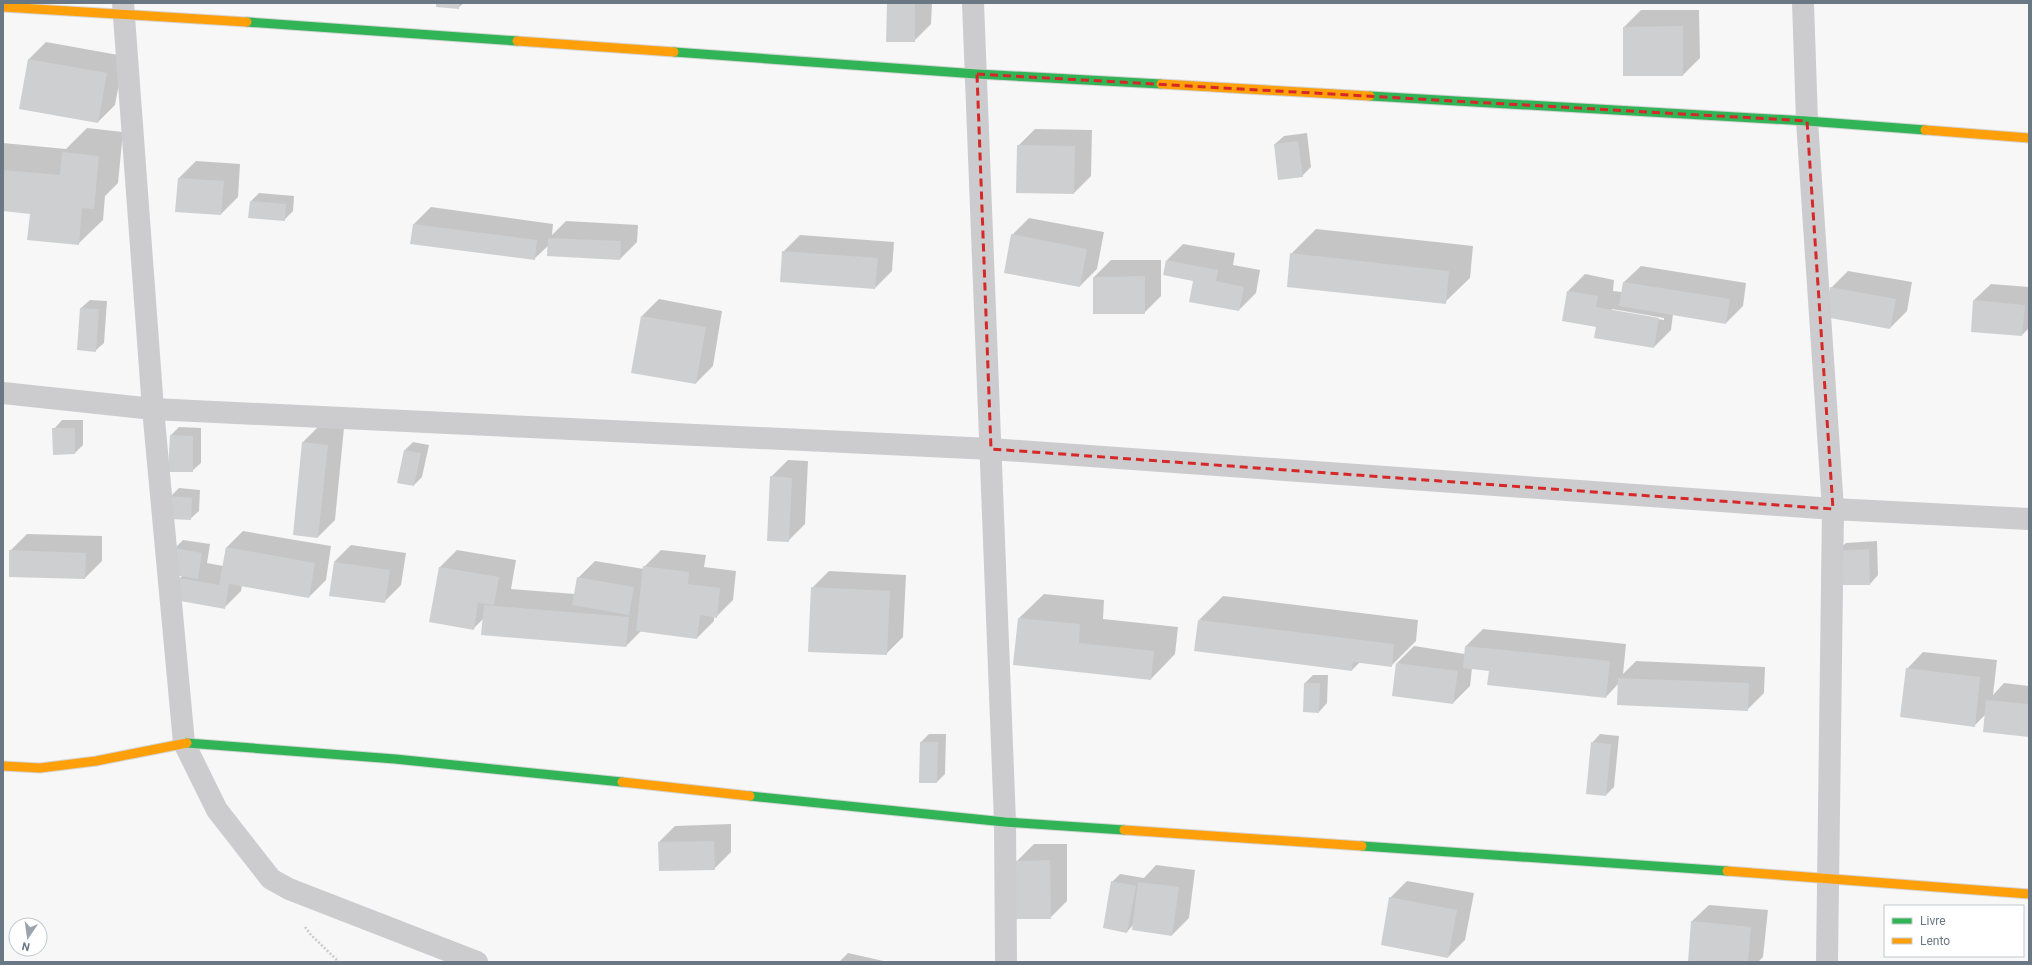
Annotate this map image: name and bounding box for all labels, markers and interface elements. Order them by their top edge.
legend [1884,905,2024,957]
text: Livre [1920,914,1946,928]
north arrow [8,917,48,957]
text: Lento [1920,934,1950,948]
text: N [20,939,31,953]

